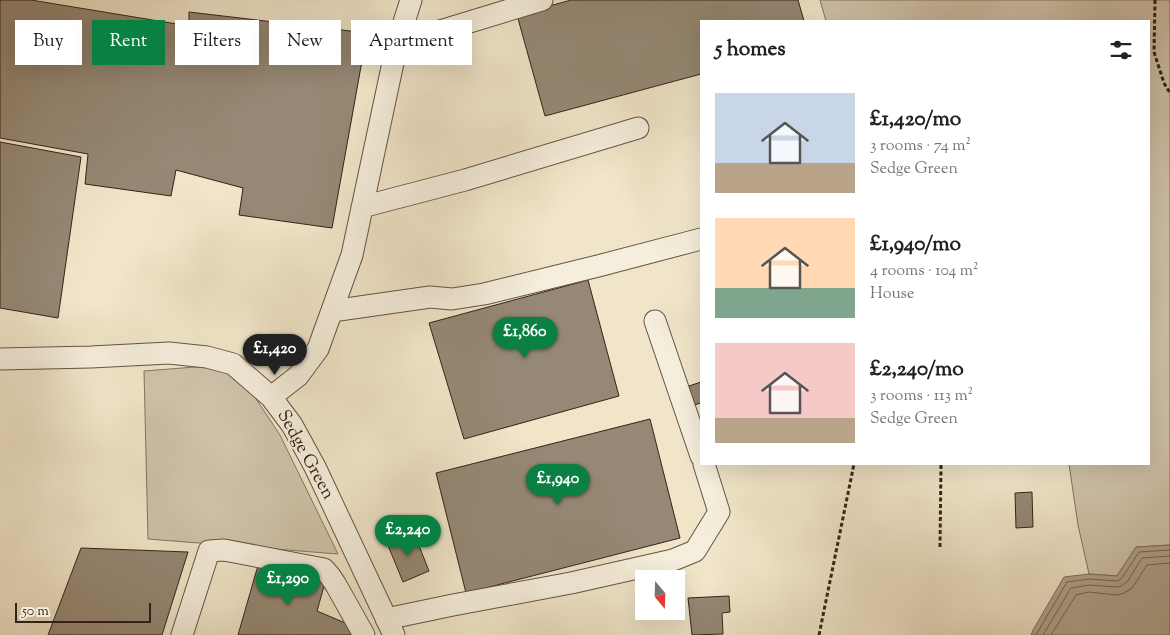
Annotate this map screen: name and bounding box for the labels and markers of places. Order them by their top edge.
pin: £1,860 [484,316,566,359]
pin: £1,420 [234,334,316,376]
pin: £1,940 [517,464,599,506]
pin: £2,240 [367,514,449,557]
pin: £1,290 [247,564,329,606]

